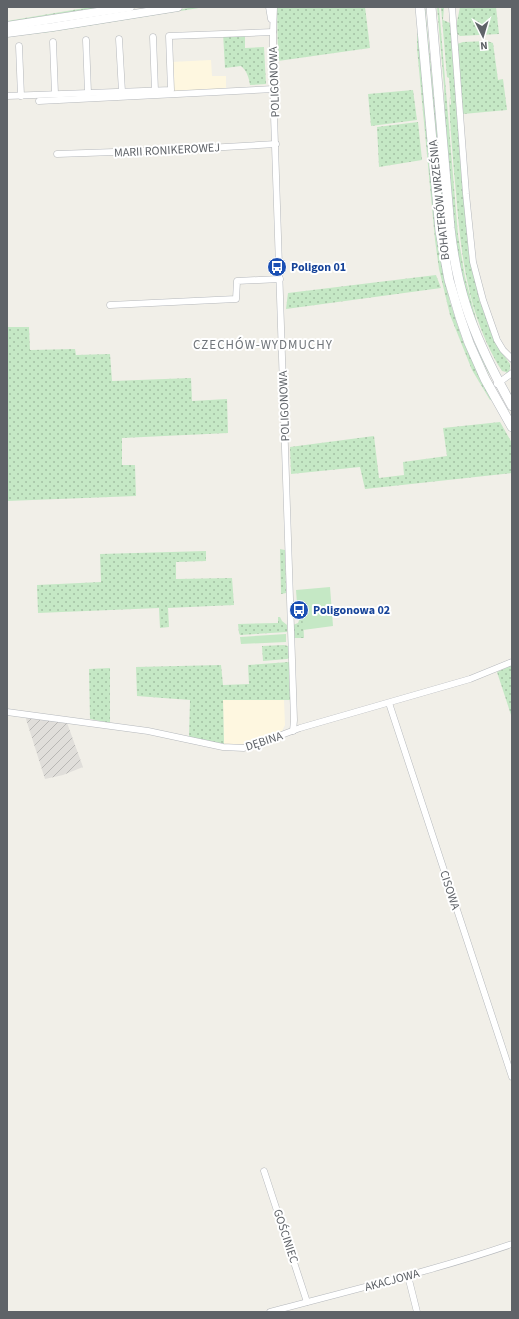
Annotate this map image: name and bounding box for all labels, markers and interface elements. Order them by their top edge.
north arrow [463,16,503,56]
text: N [480,38,488,53]
street label: POLIGONOWA [265,46,284,118]
street label: MARII RONIKEROWEJ [114,139,220,162]
street label: BOHATERÓW WRZEŚNIA [425,139,454,261]
bus stop icon: Poligon 01 [266,256,288,278]
place label: Poligon 01 [291,259,346,276]
district label: CZECHÓW-WYDMUCHY [193,336,333,354]
street label: POLIGONOWA [275,370,294,442]
bus stop icon: Poligonowa 02 [288,599,310,621]
place label: Poligonowa 02 [313,602,390,619]
street label: DĘBINA [243,727,285,755]
street label: CISOWA [435,868,464,912]
street label: GOŚCINIEC [269,1207,302,1265]
street label: AKACJOWA [363,1265,422,1296]

